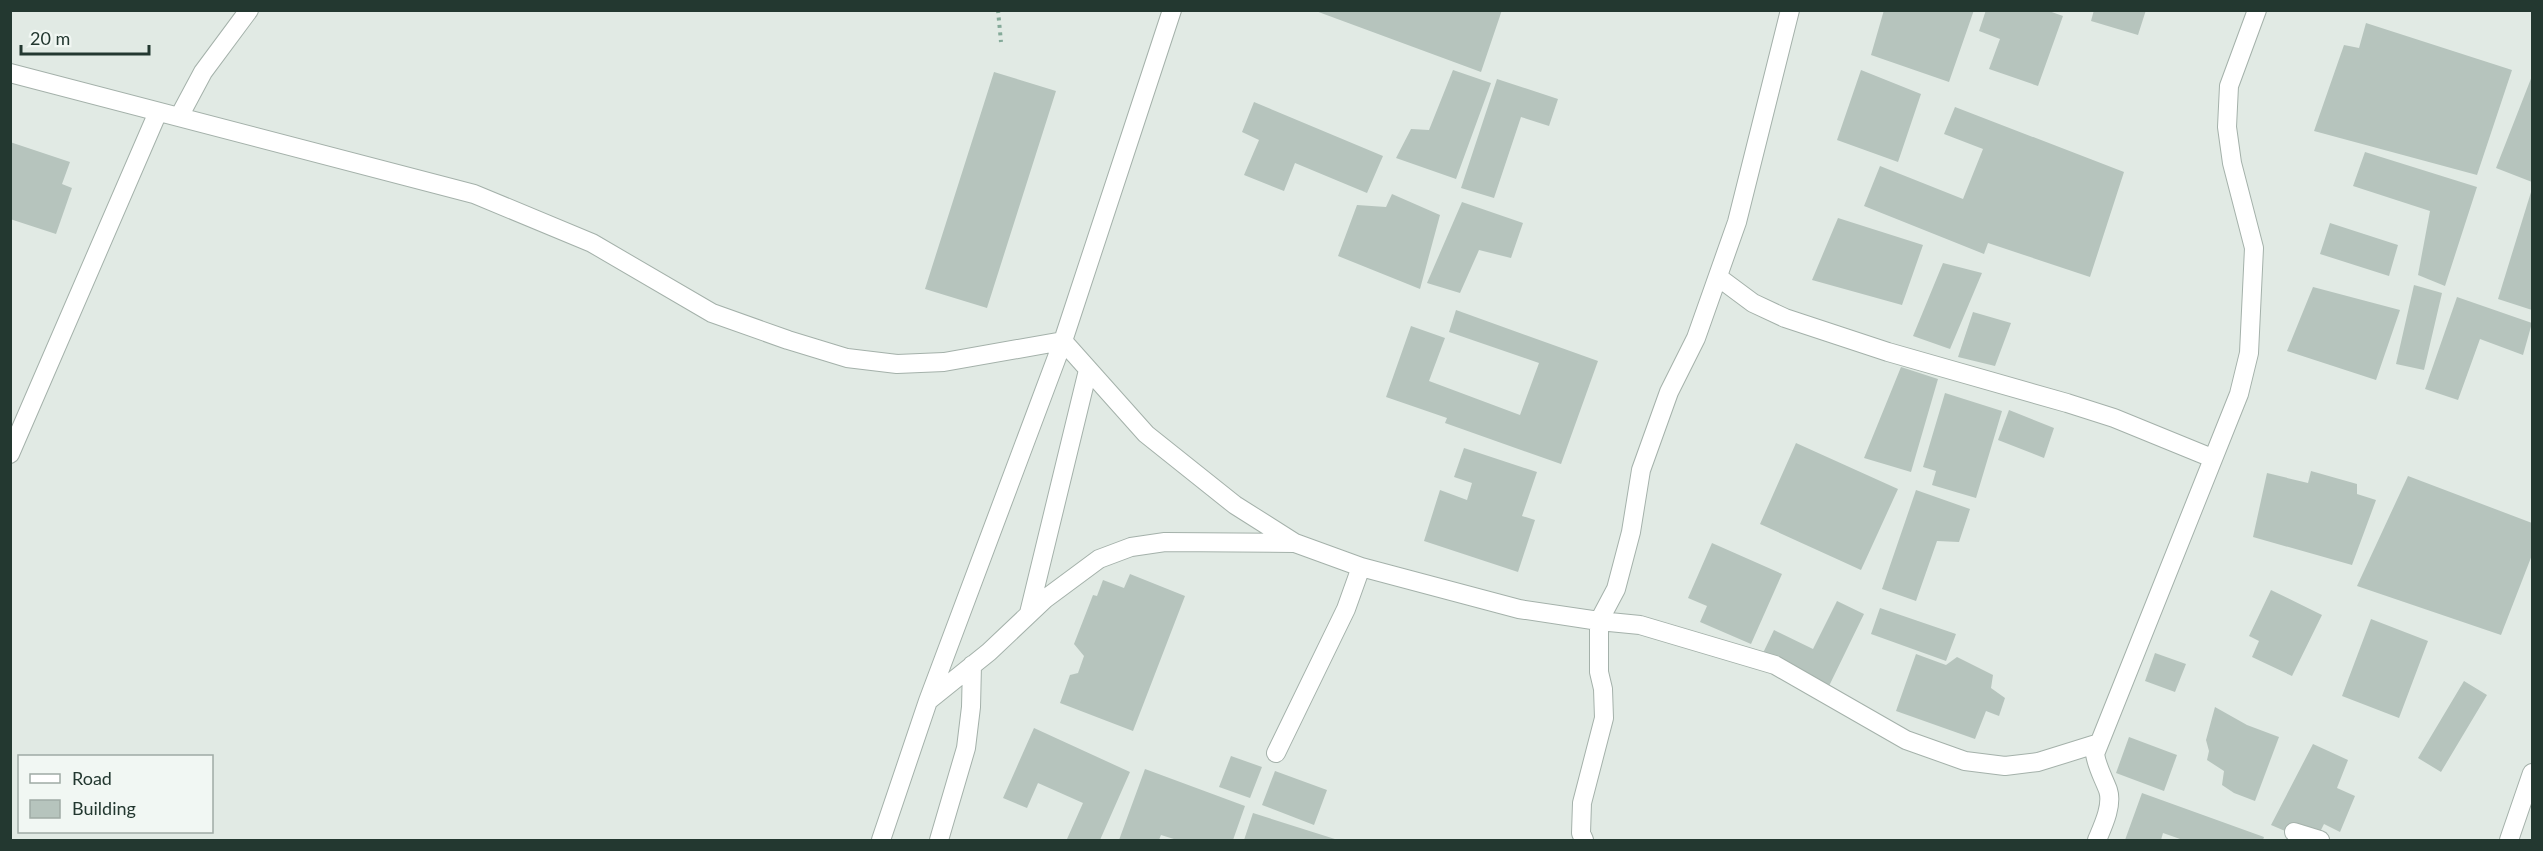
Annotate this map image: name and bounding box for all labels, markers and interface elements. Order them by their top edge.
scale bar [21,18,148,56]
text: 20 m [30,27,70,49]
legend [18,755,213,833]
text: Road [72,767,112,789]
text: Building [72,797,136,819]

